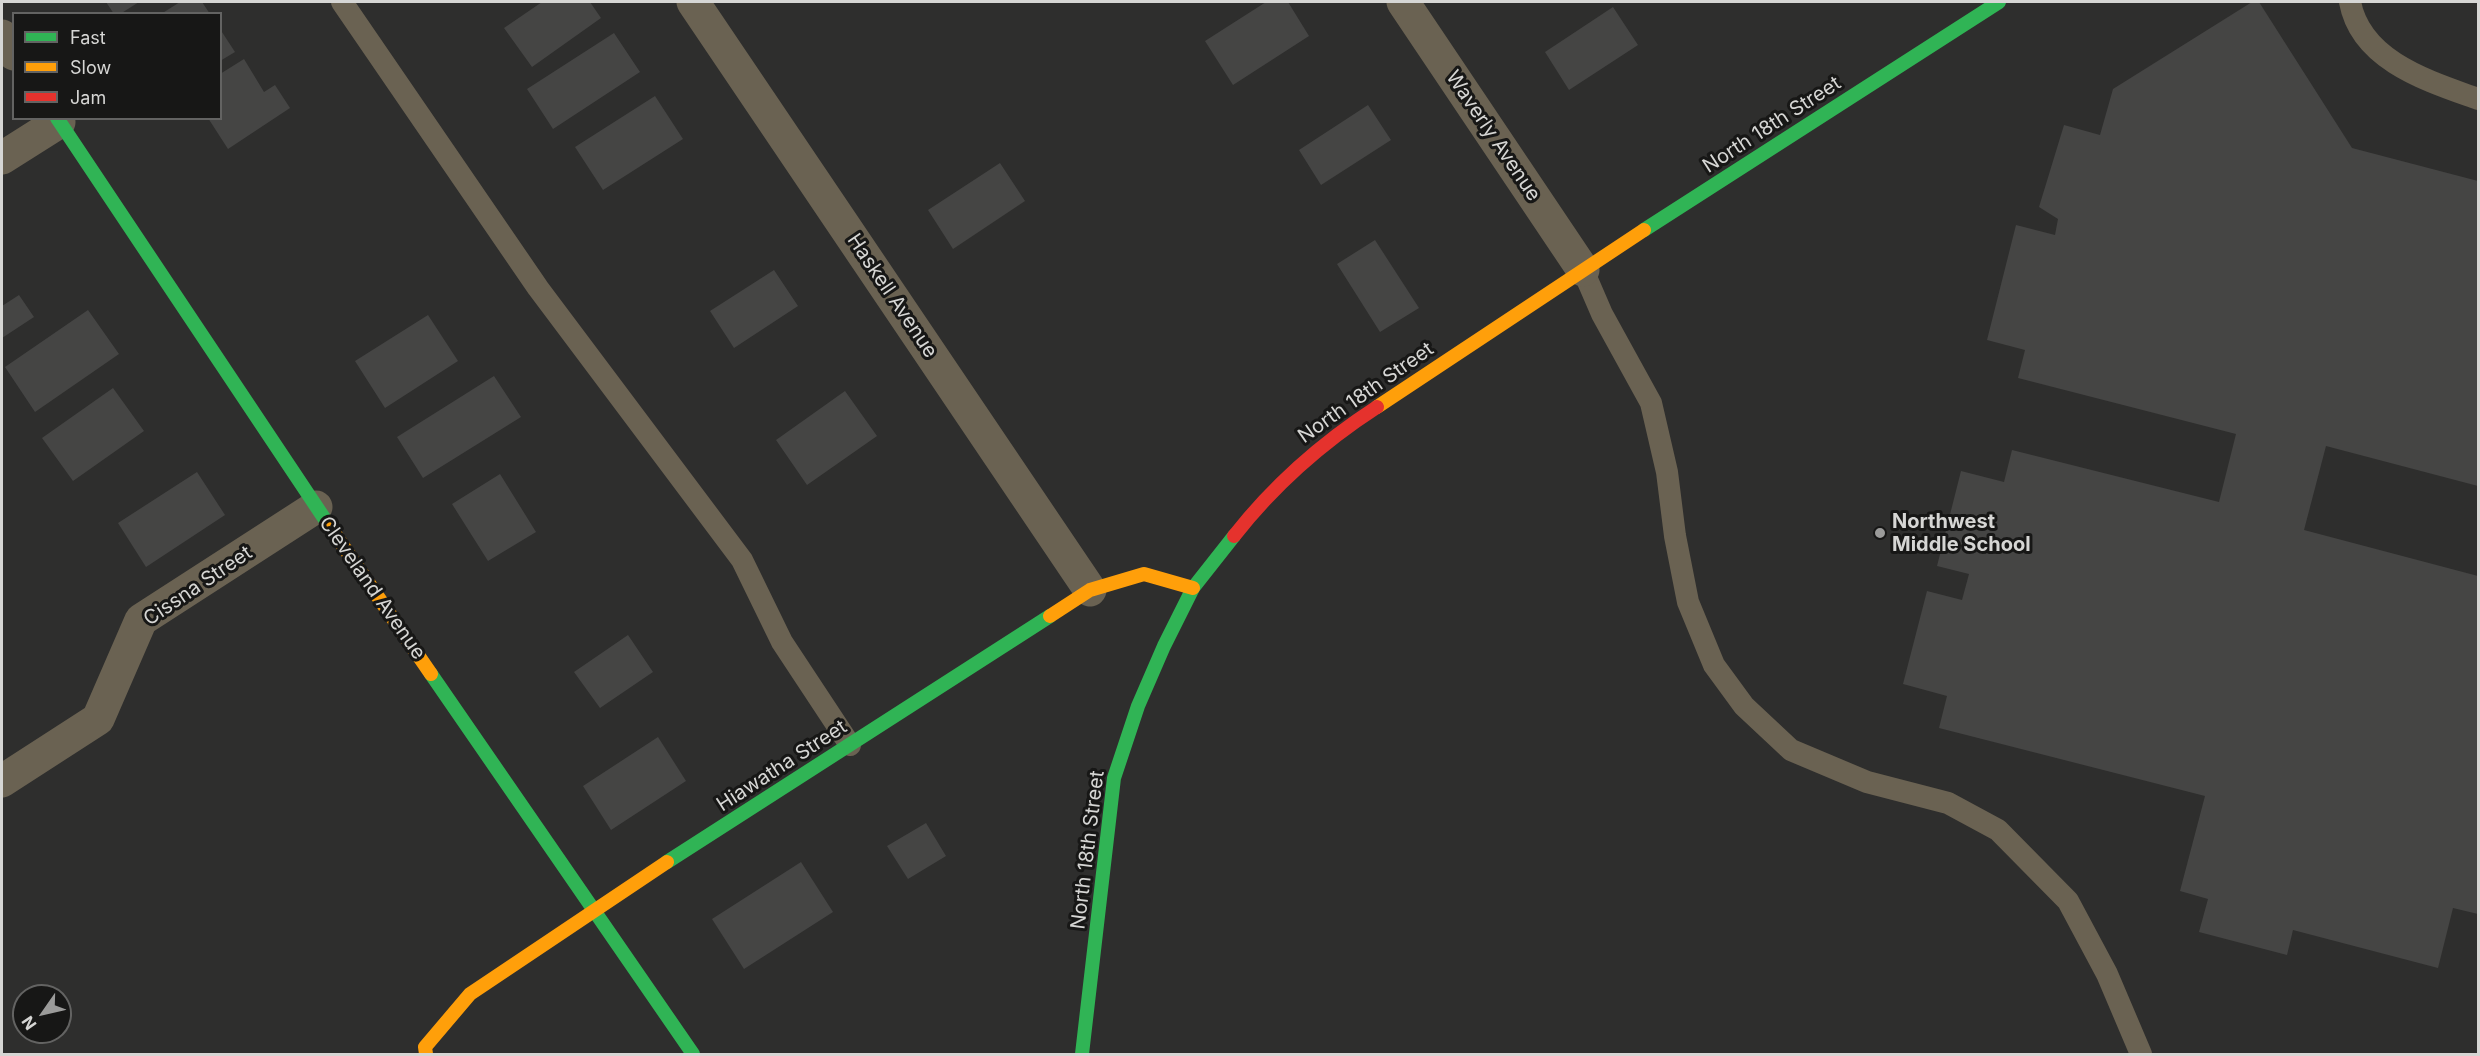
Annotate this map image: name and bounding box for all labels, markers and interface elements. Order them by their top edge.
legend [12,12,222,120]
text: Fast [70,27,106,48]
text: Slow [70,57,111,78]
street label: Waverly Avenue [1441,66,1545,206]
street label: North 18th Street [1698,71,1846,179]
text: Jam [70,87,106,108]
street label: Haskell Avenue [842,229,942,363]
street label: North 18th Street [1294,337,1438,449]
place label: Northwest Middle School [1892,510,2031,557]
street label: Cleveland Avenue [314,512,430,664]
marker: Northwest Middle School [1873,526,1887,540]
street label: Cissna Street [139,541,257,631]
street label: Hiawatha Street [712,715,852,817]
street label: North 18th Street [1066,769,1110,931]
north arrow [12,984,72,1044]
text: N [17,1012,40,1034]

